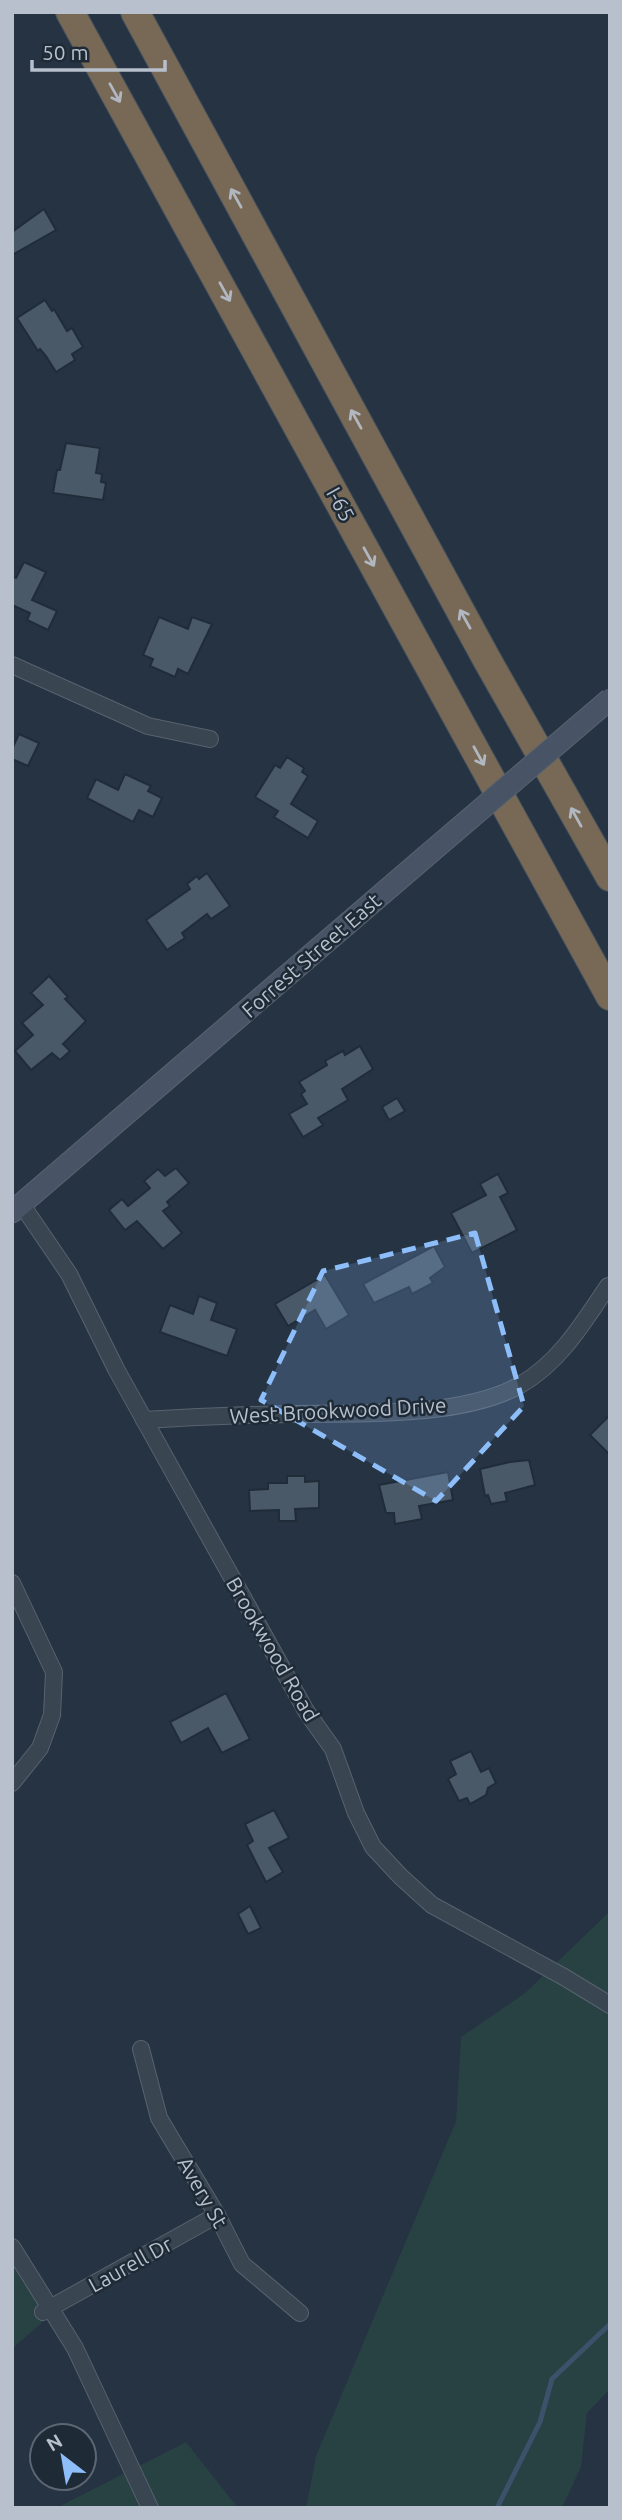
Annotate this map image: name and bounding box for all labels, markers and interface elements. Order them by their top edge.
scale bar [32,28,164,72]
text: 50 m [42,40,89,64]
one-way arrow [108,83,122,103]
one-way arrow [228,188,242,209]
one-way arrow [218,282,232,302]
one-way arrow [349,409,362,430]
street label: I-65 [322,483,360,525]
one-way arrow [363,546,377,566]
one-way arrow [458,609,471,630]
one-way arrow [473,745,486,766]
one-way arrow [569,808,583,828]
street label: Forrest Street East [237,888,385,1022]
street label: West Brookwood Drive [229,1392,447,1428]
street label: Brookwood Road [222,1572,324,1726]
street label: Avery St [173,2152,233,2232]
street label: Laurell Dr [84,2231,176,2297]
north arrow [28,2422,98,2492]
text: N [42,2429,66,2456]

